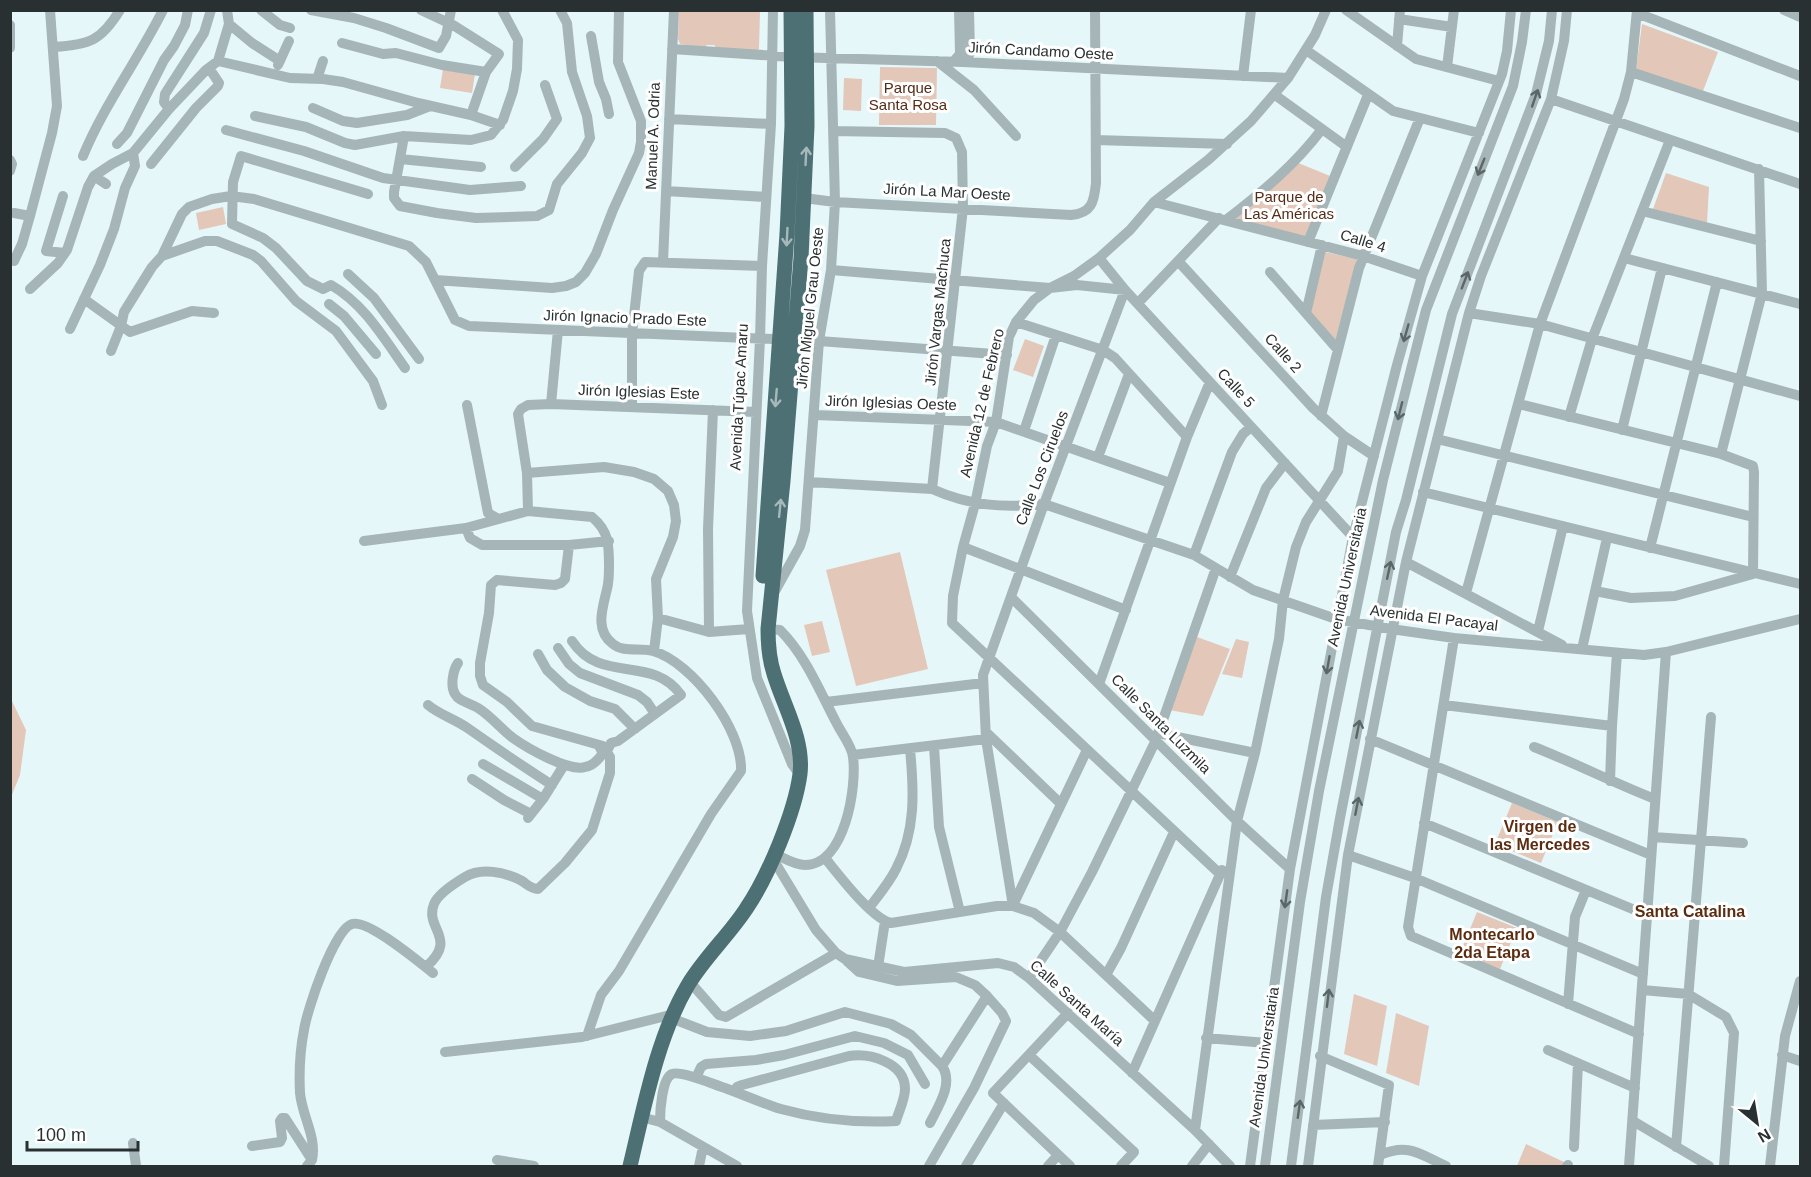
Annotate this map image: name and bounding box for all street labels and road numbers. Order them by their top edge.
street label: Jirón Candamo Oeste [968,38,1114,63]
street label: Manuel A. Odria [642,81,663,190]
street label: Jirón La Mar Oeste [883,180,1011,203]
street label: Jirón Miguel Grau Oeste [793,226,826,390]
street label: Calle 4 [1338,226,1388,255]
street label: Jirón Vargas Machuca [921,237,954,386]
street label: Jirón Ignacio Prado Este [543,306,707,329]
street label: Avenida Túpac Amaru [726,323,751,471]
street label: Avenida 12 de Febrero [956,327,1007,479]
street label: Calle 2 [1261,330,1305,376]
street label: Calle 5 [1214,365,1259,411]
street label: Jirón Iglesias Este [578,381,700,402]
street label: Jirón Iglesias Oeste [825,392,957,413]
street label: Calle Los Ciruelos [1012,408,1071,528]
street label: Avenida Universitaria [1323,505,1370,648]
street label: Avenida El Pacayal [1369,601,1499,634]
street label: Calle Santa Luzmila [1108,670,1215,777]
street label: Calle Santa María [1027,956,1128,1050]
street label: Avenida Universitaria [1245,985,1282,1128]

